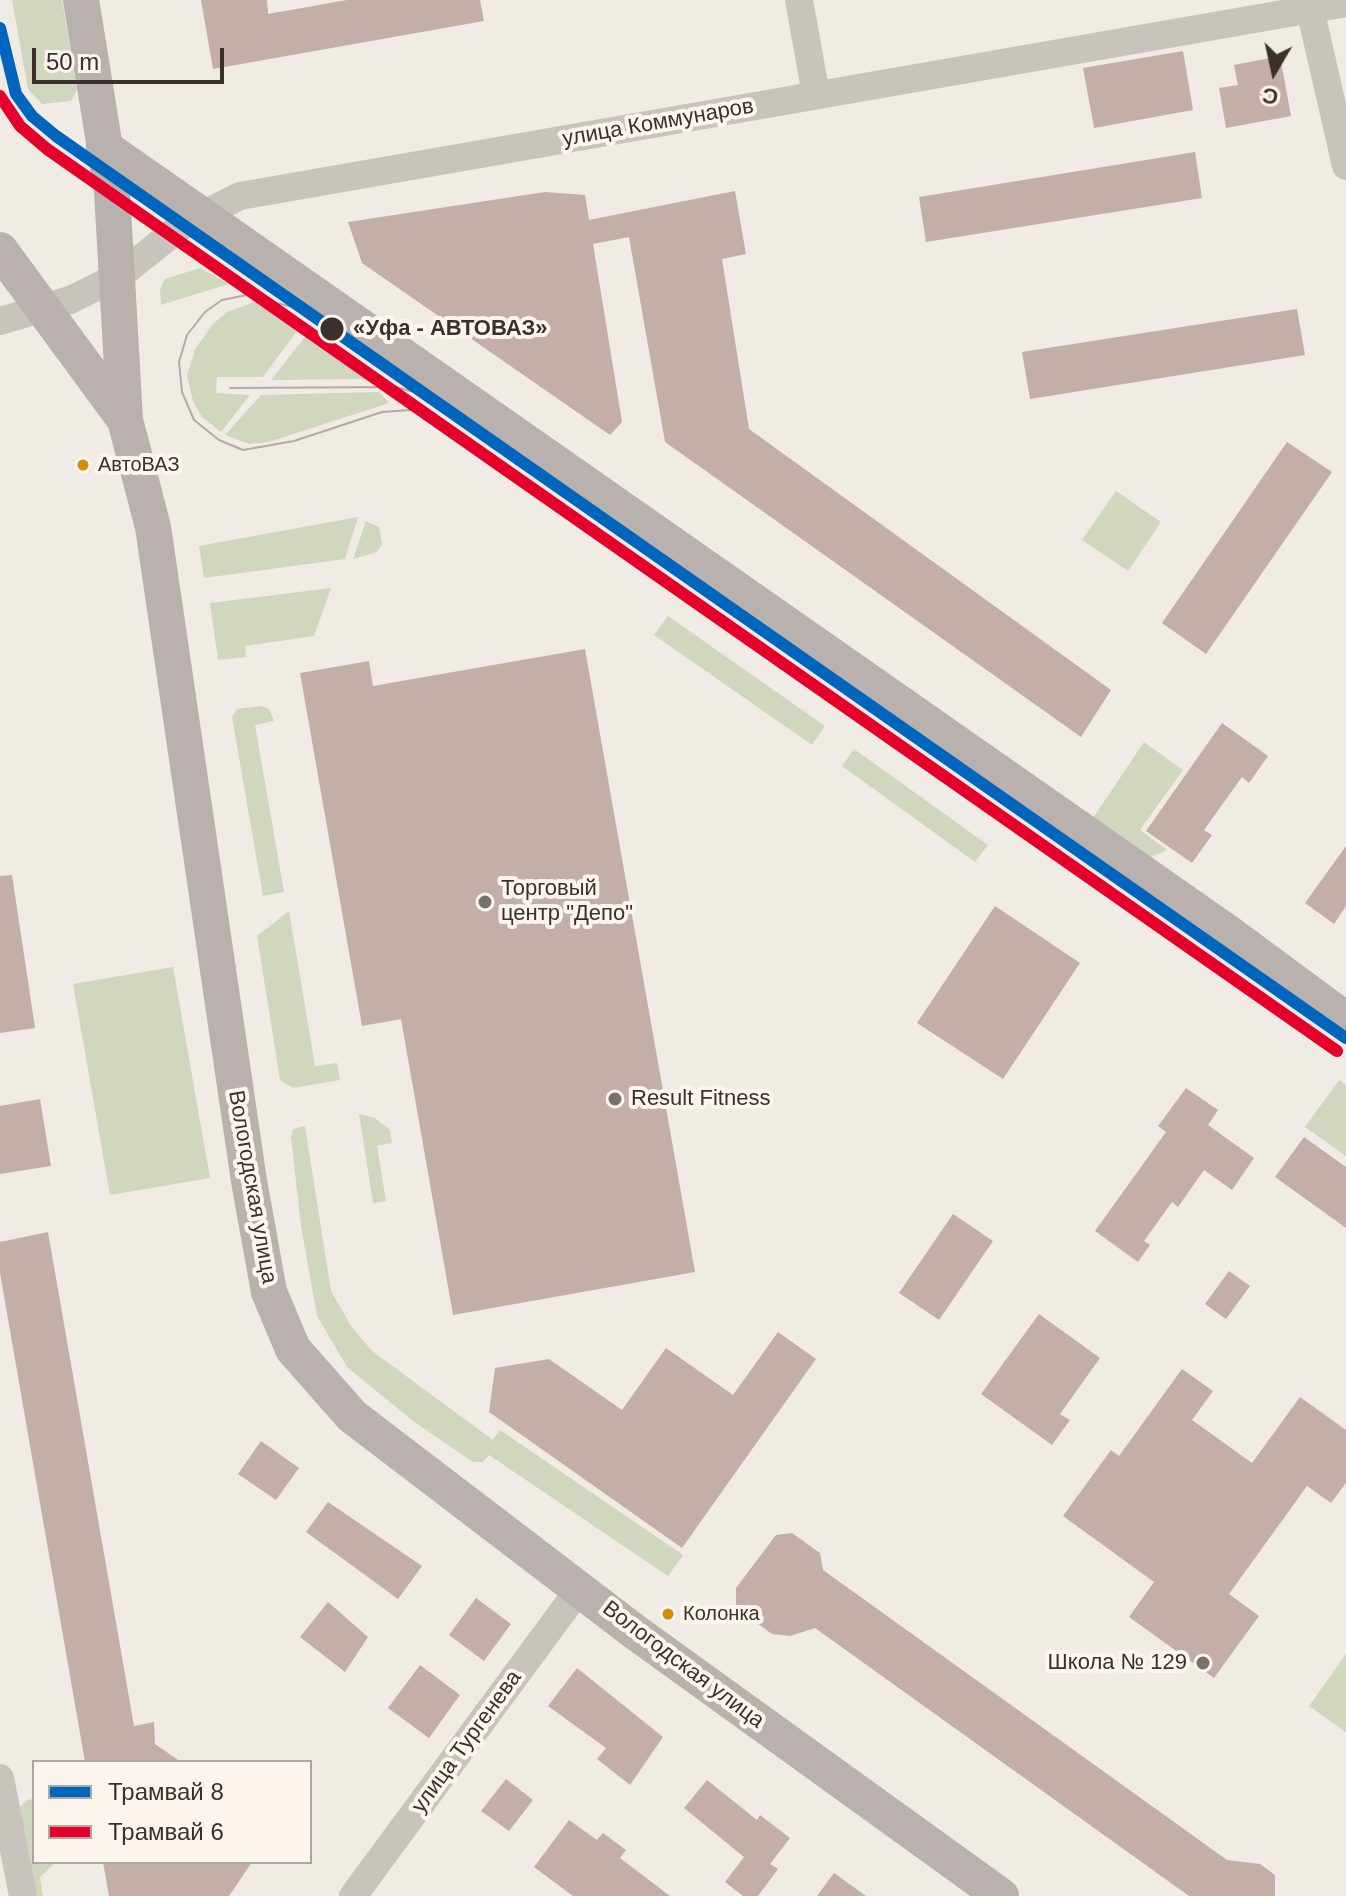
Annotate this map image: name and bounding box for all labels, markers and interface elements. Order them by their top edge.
scale bar [36,32,228,82]
north arrow [1234,32,1314,112]
text: 50 m [46,48,99,75]
text: С [1260,83,1280,110]
street label: улица Коммунаров [560,93,756,153]
marker: «Уфа - АВТОВАЗ» [318,315,346,343]
place label: «Уфа - АВТОВАЗ» [353,316,548,342]
place label: АвтоВАЗ [98,453,179,477]
marker: АвтоВАЗ [75,457,91,473]
place label: Торговый центр "Депо" [501,876,633,928]
marker: Торговый центр "Депо" [476,893,494,911]
place label: Result Fitness [631,1086,770,1112]
street label: Вологодская улица [222,1088,282,1286]
marker: Result Fitness [606,1090,624,1108]
street label: Вологодская улица [597,1596,769,1734]
place label: Колонка [683,1602,760,1626]
marker: Колонка [660,1606,676,1622]
place label: Школа № 129 [1048,1650,1187,1676]
marker: Школа № 129 [1194,1654,1212,1672]
street label: улица Тургенева [406,1666,528,1818]
legend [32,1760,312,1864]
text: Трамвай 8 [108,1778,224,1805]
text: Трамвай 6 [108,1818,224,1845]

